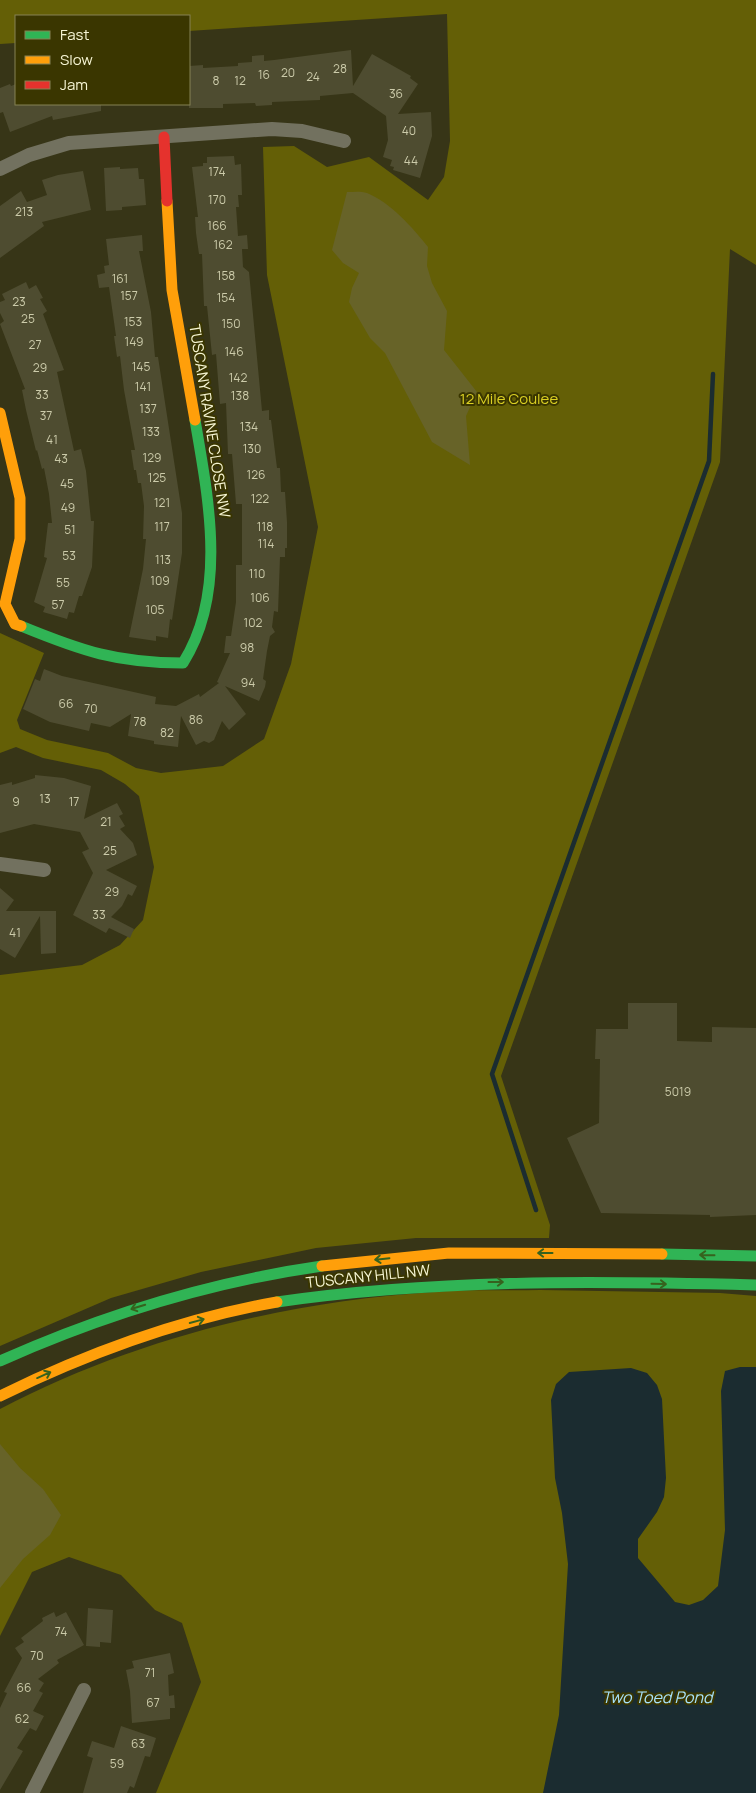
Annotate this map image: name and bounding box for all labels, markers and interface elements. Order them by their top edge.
legend [15,15,190,105]
text: Fast [60,24,89,45]
text: Slow [60,49,93,70]
house number: 28 [333,60,347,77]
house number: 20 [281,64,295,81]
house number: 16 [258,66,270,83]
house number: 24 [306,68,320,85]
house number: 8 [213,72,220,89]
house number: 12 [234,72,246,89]
text: Jam [60,74,88,95]
house number: 36 [389,85,403,102]
house number: 40 [402,122,416,139]
house number: 44 [404,152,418,169]
house number: 174 [208,163,226,180]
house number: 170 [208,191,226,208]
house number: 213 [15,203,33,220]
house number: 166 [207,217,227,234]
house number: 162 [214,236,233,253]
house number: 158 [217,267,235,284]
house number: 161 [112,270,128,287]
house number: 157 [120,287,138,304]
house number: 154 [217,289,235,306]
house number: 23 [12,293,26,310]
house number: 25 [21,310,35,327]
house number: 153 [124,313,142,330]
house number: 150 [222,315,240,332]
street label: TUSCANY RAVINE CLOSE NW [184,323,236,519]
house number: 149 [124,333,144,350]
house number: 27 [29,336,41,353]
house number: 146 [224,343,244,360]
house number: 145 [132,358,150,375]
house number: 29 [33,359,47,376]
house number: 142 [229,369,247,386]
house number: 141 [135,378,151,395]
house number: 33 [35,386,49,403]
house number: 138 [231,387,249,404]
park label: 12 Mile Coulee [460,388,558,409]
house number: 137 [139,400,157,417]
house number: 37 [40,407,52,424]
house number: 134 [240,418,258,435]
house number: 133 [142,423,160,440]
house number: 41 [46,431,58,448]
house number: 130 [243,440,261,457]
house number: 129 [143,449,161,466]
house number: 43 [54,450,68,467]
house number: 126 [247,466,265,483]
house number: 125 [148,469,166,486]
house number: 45 [60,475,74,492]
house number: 122 [251,490,269,507]
house number: 121 [154,494,170,511]
house number: 49 [61,499,75,516]
house number: 117 [154,518,170,535]
house number: 118 [257,518,273,535]
house number: 51 [64,521,76,538]
house number: 114 [258,535,274,552]
house number: 53 [62,547,76,564]
house number: 113 [155,551,171,568]
house number: 110 [249,565,265,582]
house number: 109 [150,572,170,589]
house number: 55 [56,574,70,591]
house number: 106 [250,589,270,606]
house number: 57 [52,596,64,613]
house number: 105 [146,601,165,618]
house number: 102 [244,614,263,631]
house number: 98 [240,639,254,656]
house number: 94 [241,674,255,691]
house number: 66 [59,695,73,712]
house number: 70 [84,700,98,717]
house number: 86 [189,711,203,728]
house number: 78 [134,713,147,730]
house number: 82 [160,724,174,741]
house number: 13 [39,790,51,807]
house number: 9 [12,793,20,810]
house number: 17 [69,793,79,810]
house number: 21 [100,813,112,830]
house number: 25 [103,842,117,859]
house number: 29 [105,883,119,900]
house number: 33 [92,906,106,923]
house number: 41 [9,924,21,941]
house number: 5019 [665,1083,691,1100]
one-way arrow [537,1248,554,1258]
one-way arrow [700,1250,716,1260]
one-way arrow [375,1254,391,1264]
street label: TUSCANY HILL NW [305,1259,431,1293]
one-way arrow [488,1277,504,1287]
one-way arrow [650,1279,666,1288]
one-way arrow [130,1302,146,1312]
one-way arrow [189,1316,205,1325]
one-way arrow [36,1369,51,1379]
house number: 74 [55,1623,67,1640]
house number: 70 [30,1647,44,1664]
house number: 71 [145,1664,155,1681]
house number: 66 [17,1679,31,1696]
water label: Two Toed Pond [602,1686,715,1708]
house number: 67 [146,1694,160,1711]
house number: 62 [15,1710,29,1727]
house number: 63 [131,1735,145,1752]
house number: 59 [110,1755,124,1772]

